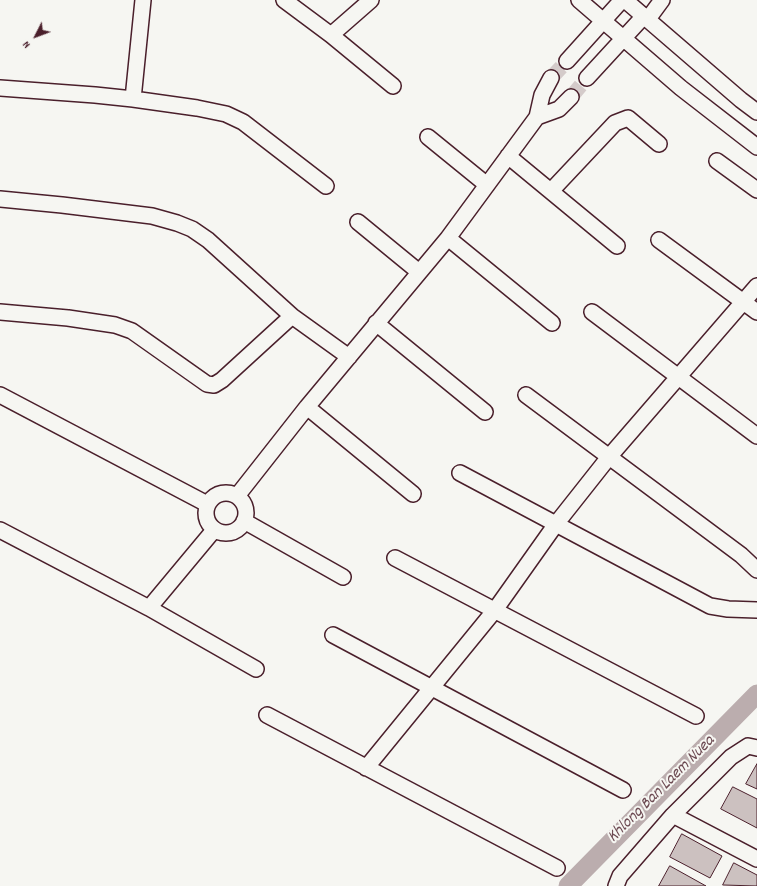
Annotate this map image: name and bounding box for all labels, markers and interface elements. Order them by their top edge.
north arrow [16,16,56,56]
text: N [19,37,35,51]
water label: Khlong Ban Laem Nuea [604,732,720,848]

